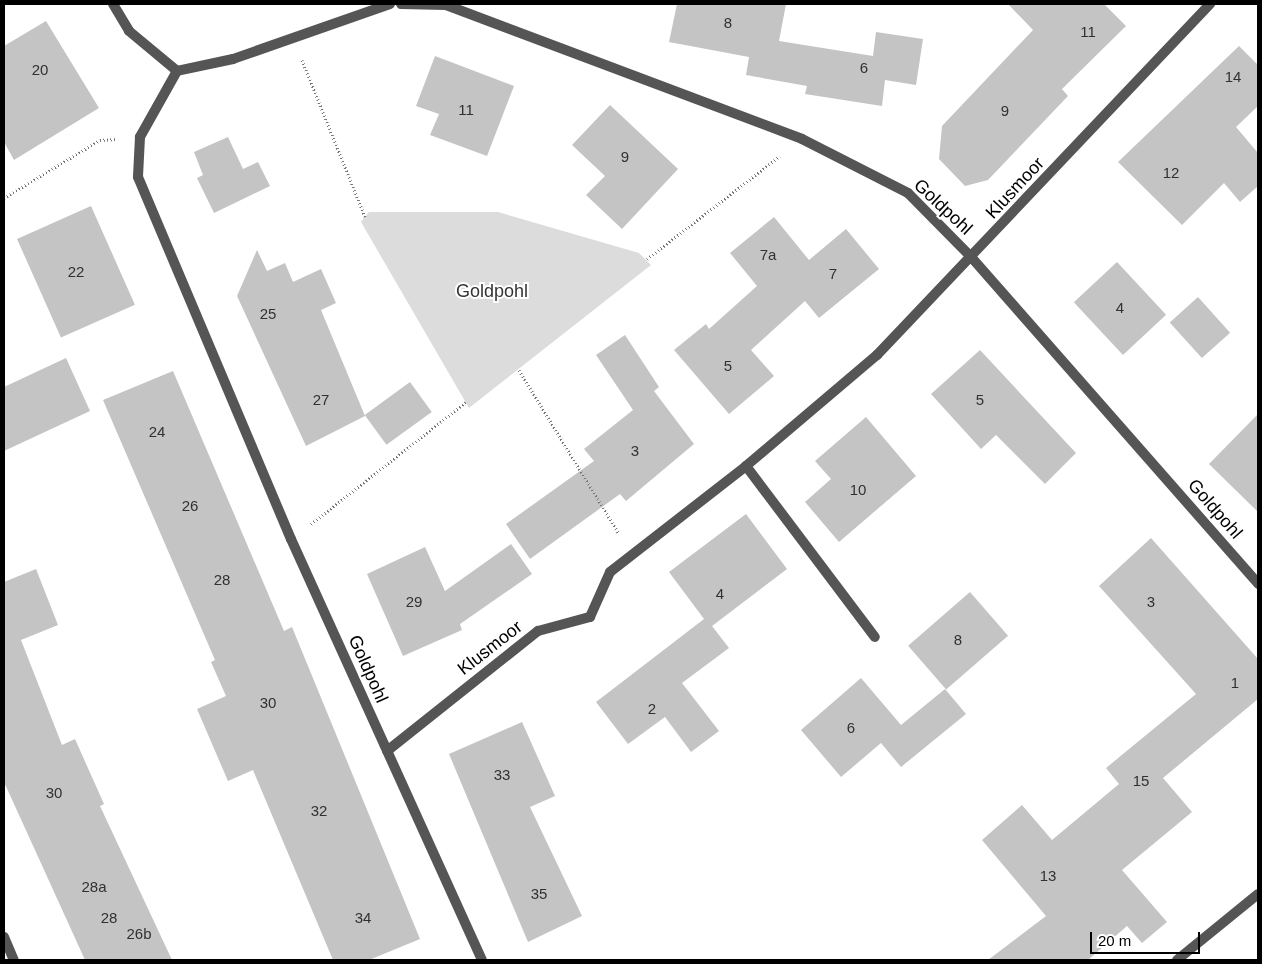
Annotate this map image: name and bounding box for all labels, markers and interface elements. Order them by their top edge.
house number: 8 [724,14,732,32]
house number: 11 [1080,23,1096,41]
house number: 6 [860,59,868,77]
house number: 20 [32,61,48,79]
house number: 14 [1225,68,1241,86]
house number: 11 [458,101,474,119]
house number: 9 [1001,102,1009,120]
house number: 9 [621,148,629,166]
street label: Klusmoor [981,153,1049,223]
house number: 12 [1163,164,1179,182]
street label: Goldpohl [909,175,977,239]
house number: 7a [760,246,776,264]
house number: 22 [68,263,84,281]
house number: 7 [829,265,837,283]
park label: Goldpohl [456,280,528,302]
house number: 4 [1116,299,1124,317]
house number: 25 [260,305,276,323]
house number: 5 [724,357,732,375]
house number: 27 [313,391,329,409]
house number: 5 [976,391,984,409]
house number: 24 [149,423,165,441]
house number: 3 [631,442,639,460]
street label: Goldpohl [1183,475,1247,543]
house number: 10 [850,481,866,499]
house number: 26 [182,497,198,515]
house number: 28 [214,571,230,589]
house number: 4 [716,585,724,603]
house number: 29 [406,593,422,611]
house number: 3 [1147,593,1155,611]
street label: Klusmoor [453,616,527,680]
house number: 8 [954,631,962,649]
street label: Goldpohl [343,632,393,706]
house number: 1 [1231,674,1239,692]
house number: 30 [260,694,276,712]
house number: 2 [648,700,656,718]
house number: 6 [847,719,855,737]
house number: 33 [494,766,510,784]
house number: 15 [1133,772,1149,790]
house number: 30 [46,784,62,802]
house number: 32 [311,802,327,820]
house number: 13 [1040,867,1056,885]
house number: 28a [81,878,107,896]
house number: 35 [531,885,547,903]
house number: 28 [101,909,117,927]
house number: 34 [355,909,371,927]
scale bar [1092,922,1202,954]
house number: 26b [126,925,152,943]
text: 20 m [1098,932,1131,949]

